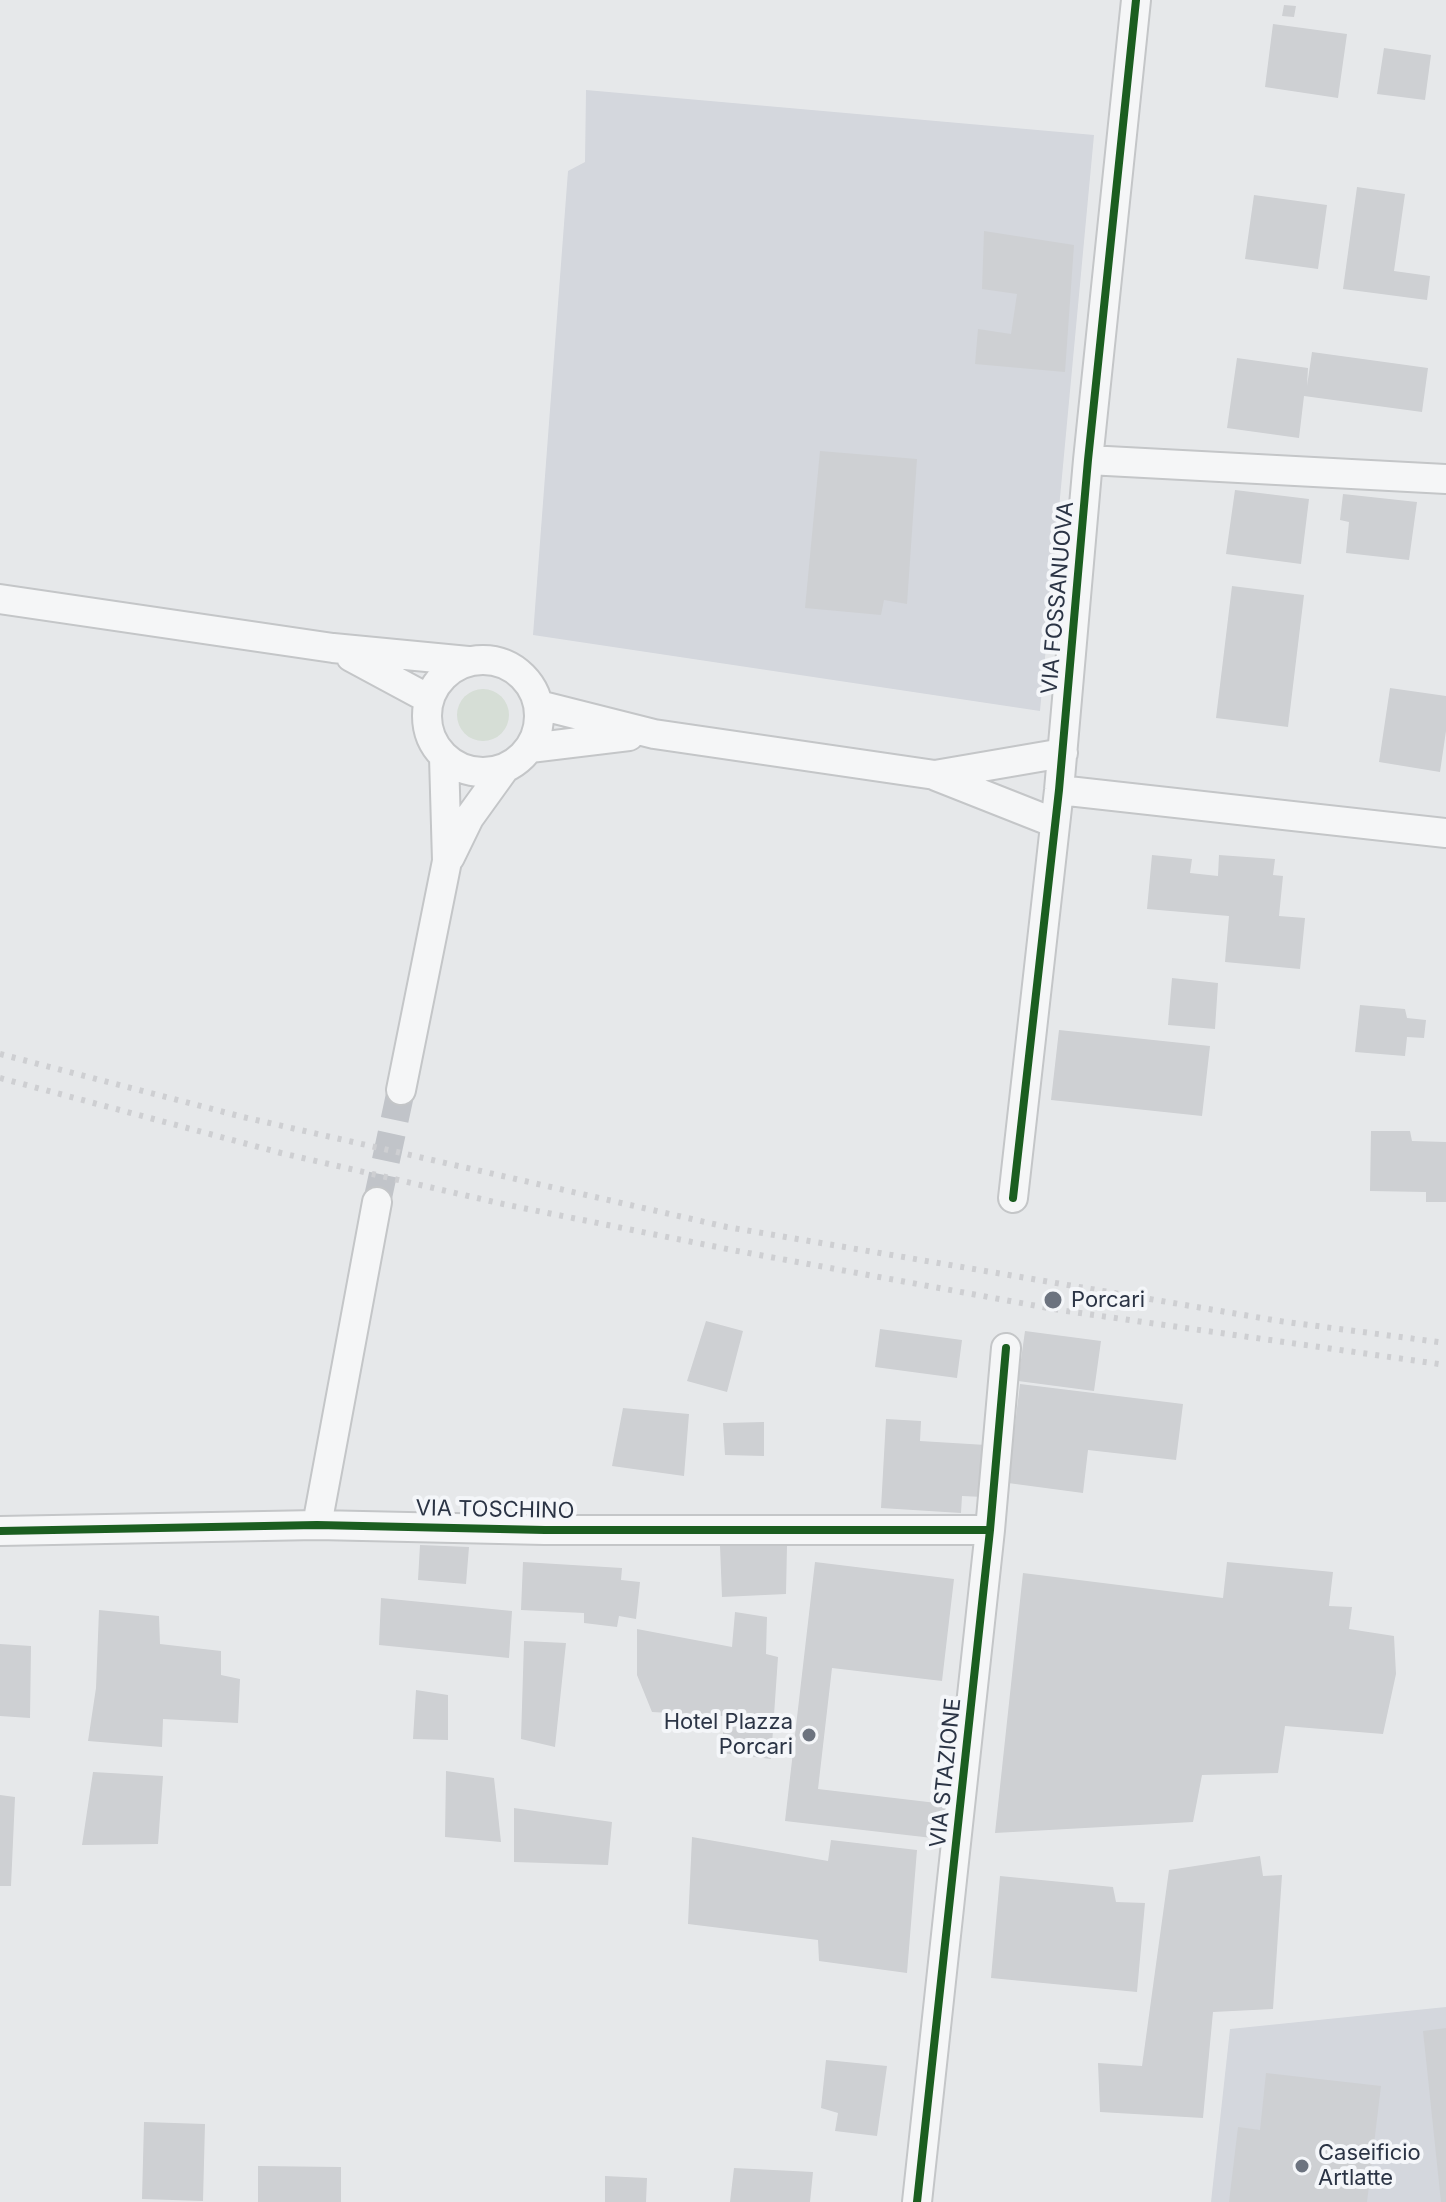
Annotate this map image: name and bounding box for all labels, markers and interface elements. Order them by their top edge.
street label: VIA FOSSANUOVA [1036,500,1080,696]
place label: Porcari [1071,1287,1145,1313]
marker: Porcari [1042,1289,1064,1311]
street label: VIA TOSCHINO [415,1495,575,1525]
street label: VIA STAZIONE [925,1697,967,1849]
place label: Hotel Plazza Porcari [664,1709,793,1760]
marker: Hotel Plazza Porcari [800,1726,818,1744]
place label: Caseificio Artlatte [1318,2140,1421,2192]
marker: Caseificio Artlatte [1293,2157,1311,2175]

